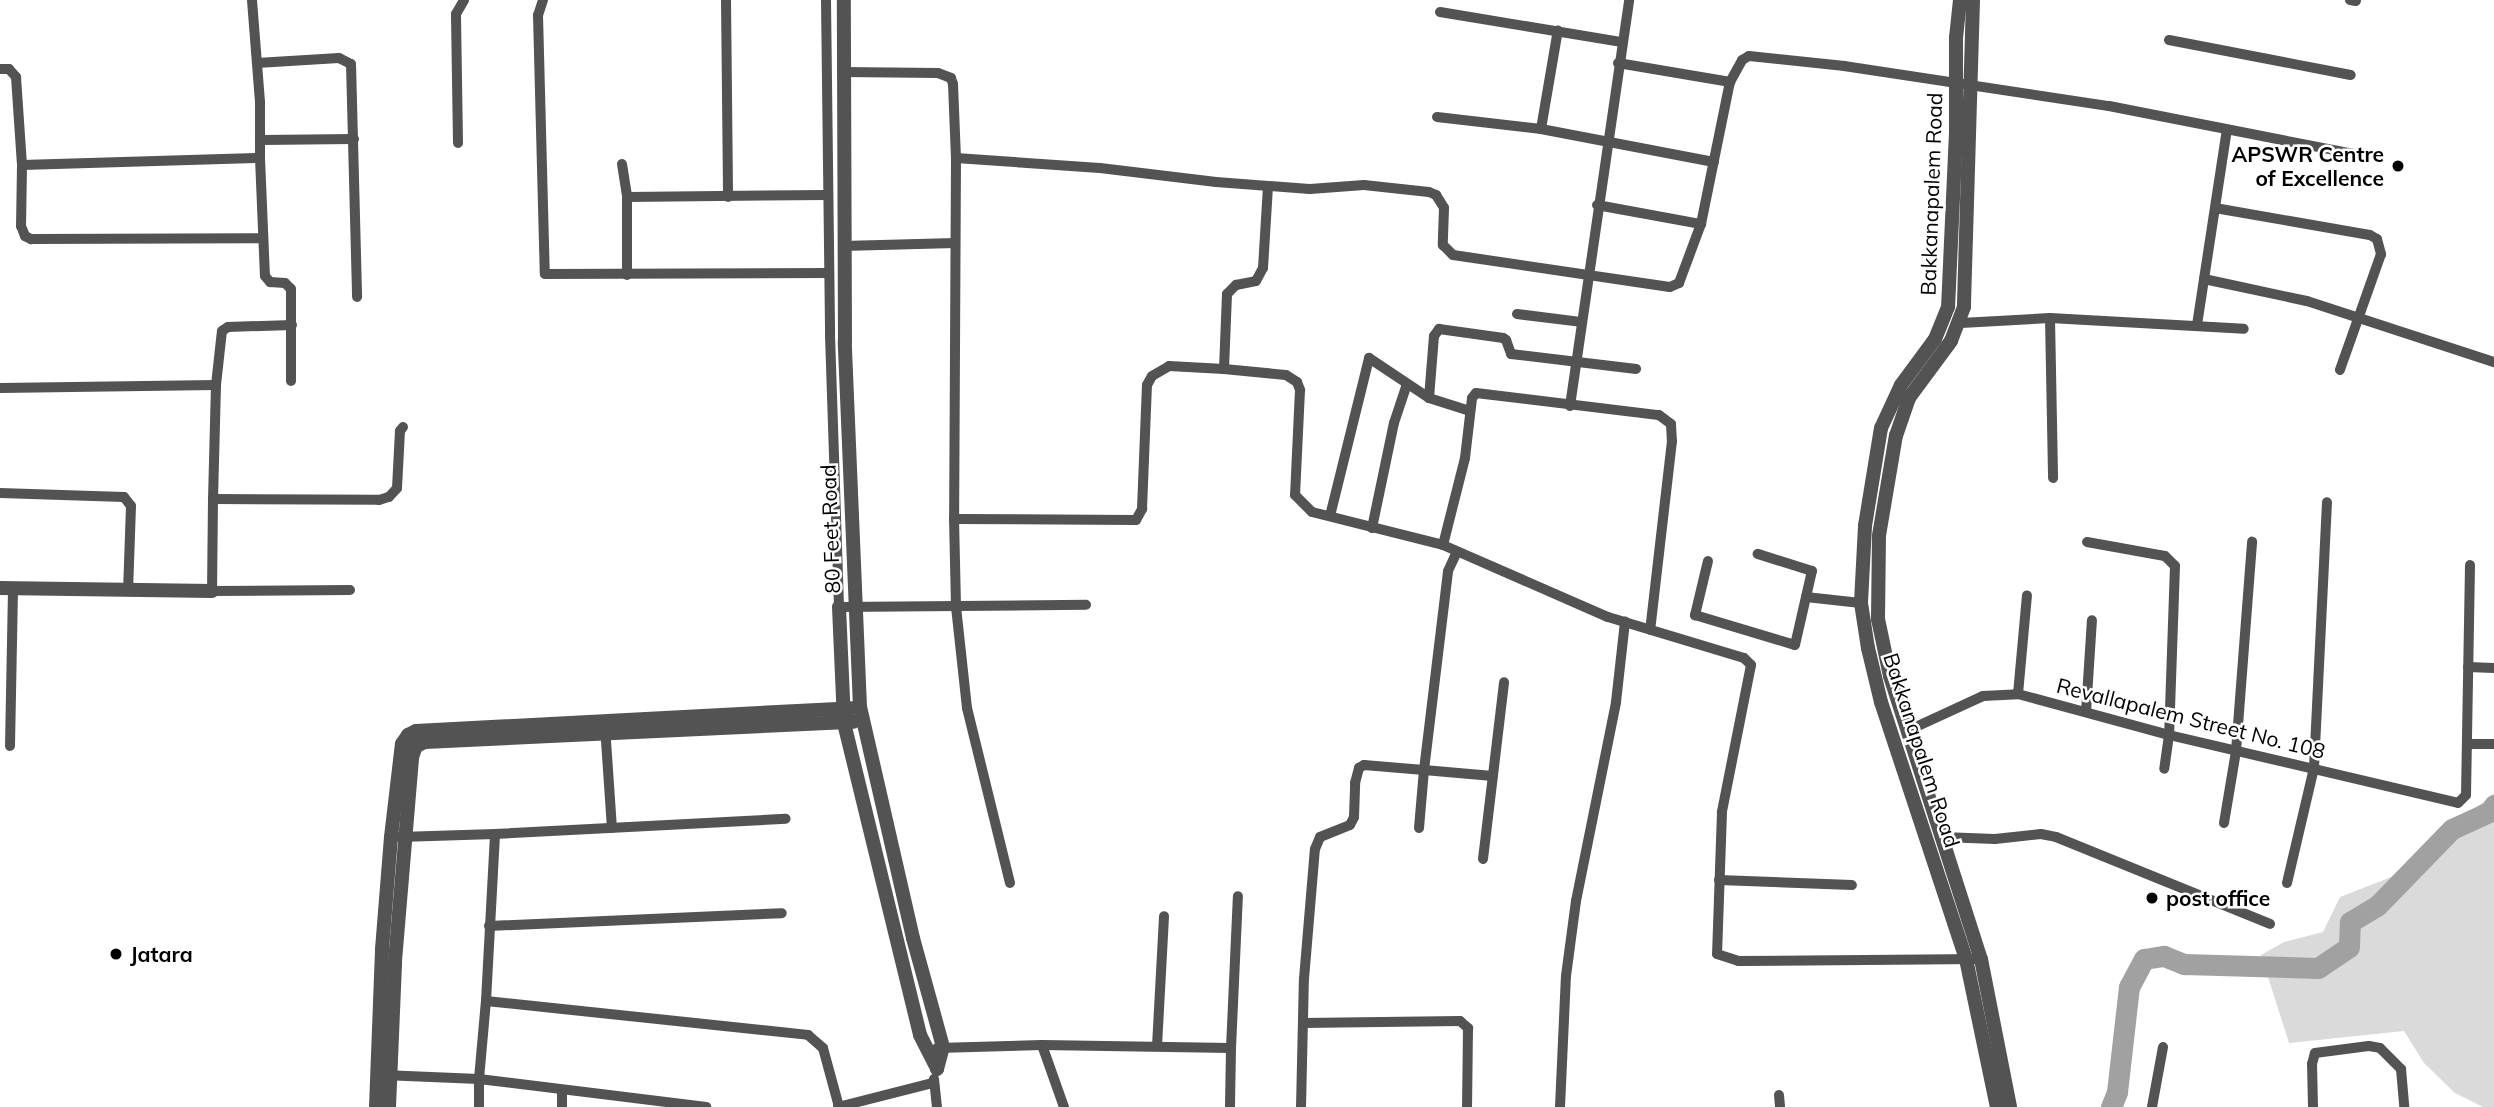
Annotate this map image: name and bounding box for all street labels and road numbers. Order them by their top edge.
street label: Bakkanapalem Road [1915,92,1947,296]
street label: 80 Feet Road [815,464,845,594]
street label: Bakkanapalem Road [1879,650,1965,850]
street label: Revallapalem Street No. 108 [2054,672,2328,764]

